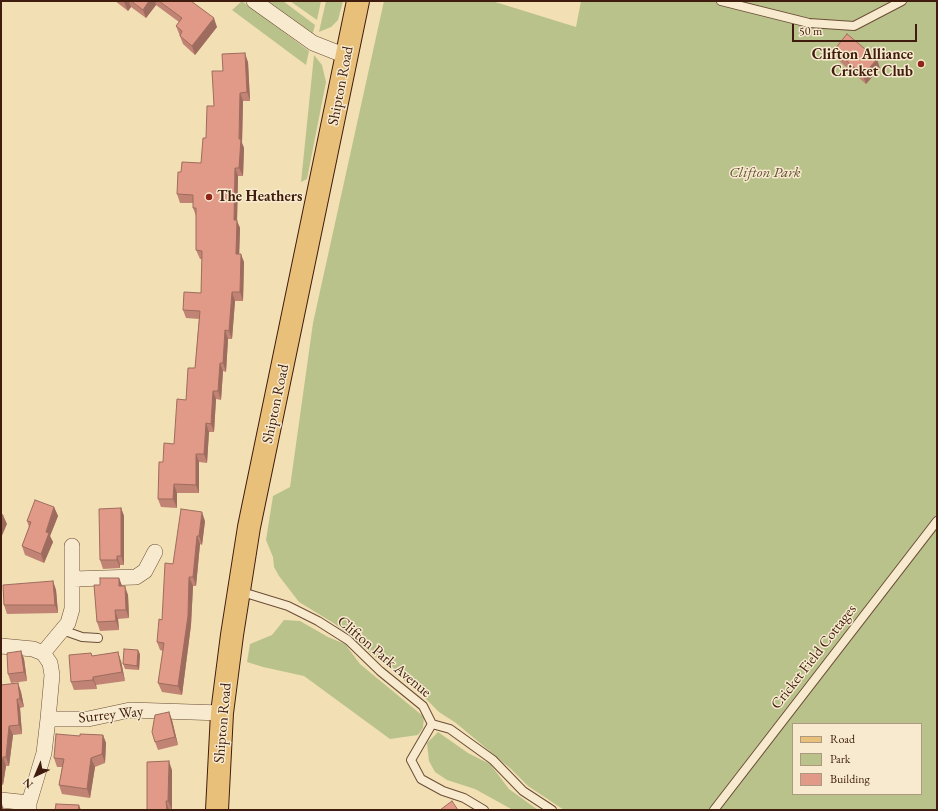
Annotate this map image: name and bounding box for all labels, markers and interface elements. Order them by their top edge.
scale bar [794,16,919,42]
text: 50 m [799,23,822,39]
street label: Shipton Road [324,45,358,127]
place label: Clifton Alliance Cricket Club [812,46,913,81]
marker: Clifton Alliance Cricket Club [916,59,926,69]
park label: Clifton Park [729,164,801,182]
place label: The Heathers [217,188,302,206]
marker: The Heathers [204,192,214,202]
street label: Shipton Road [259,363,293,445]
street label: Cricket Field Cottages [767,601,861,713]
street label: Clifton Park Avenue [333,612,435,702]
street label: Shipton Road [211,682,235,764]
street label: Surrey Way [78,703,144,727]
legend [792,723,922,795]
text: Road [830,731,855,747]
text: Park [830,751,850,767]
north arrow [16,755,56,795]
text: Building [830,771,870,787]
text: N [20,776,36,792]

